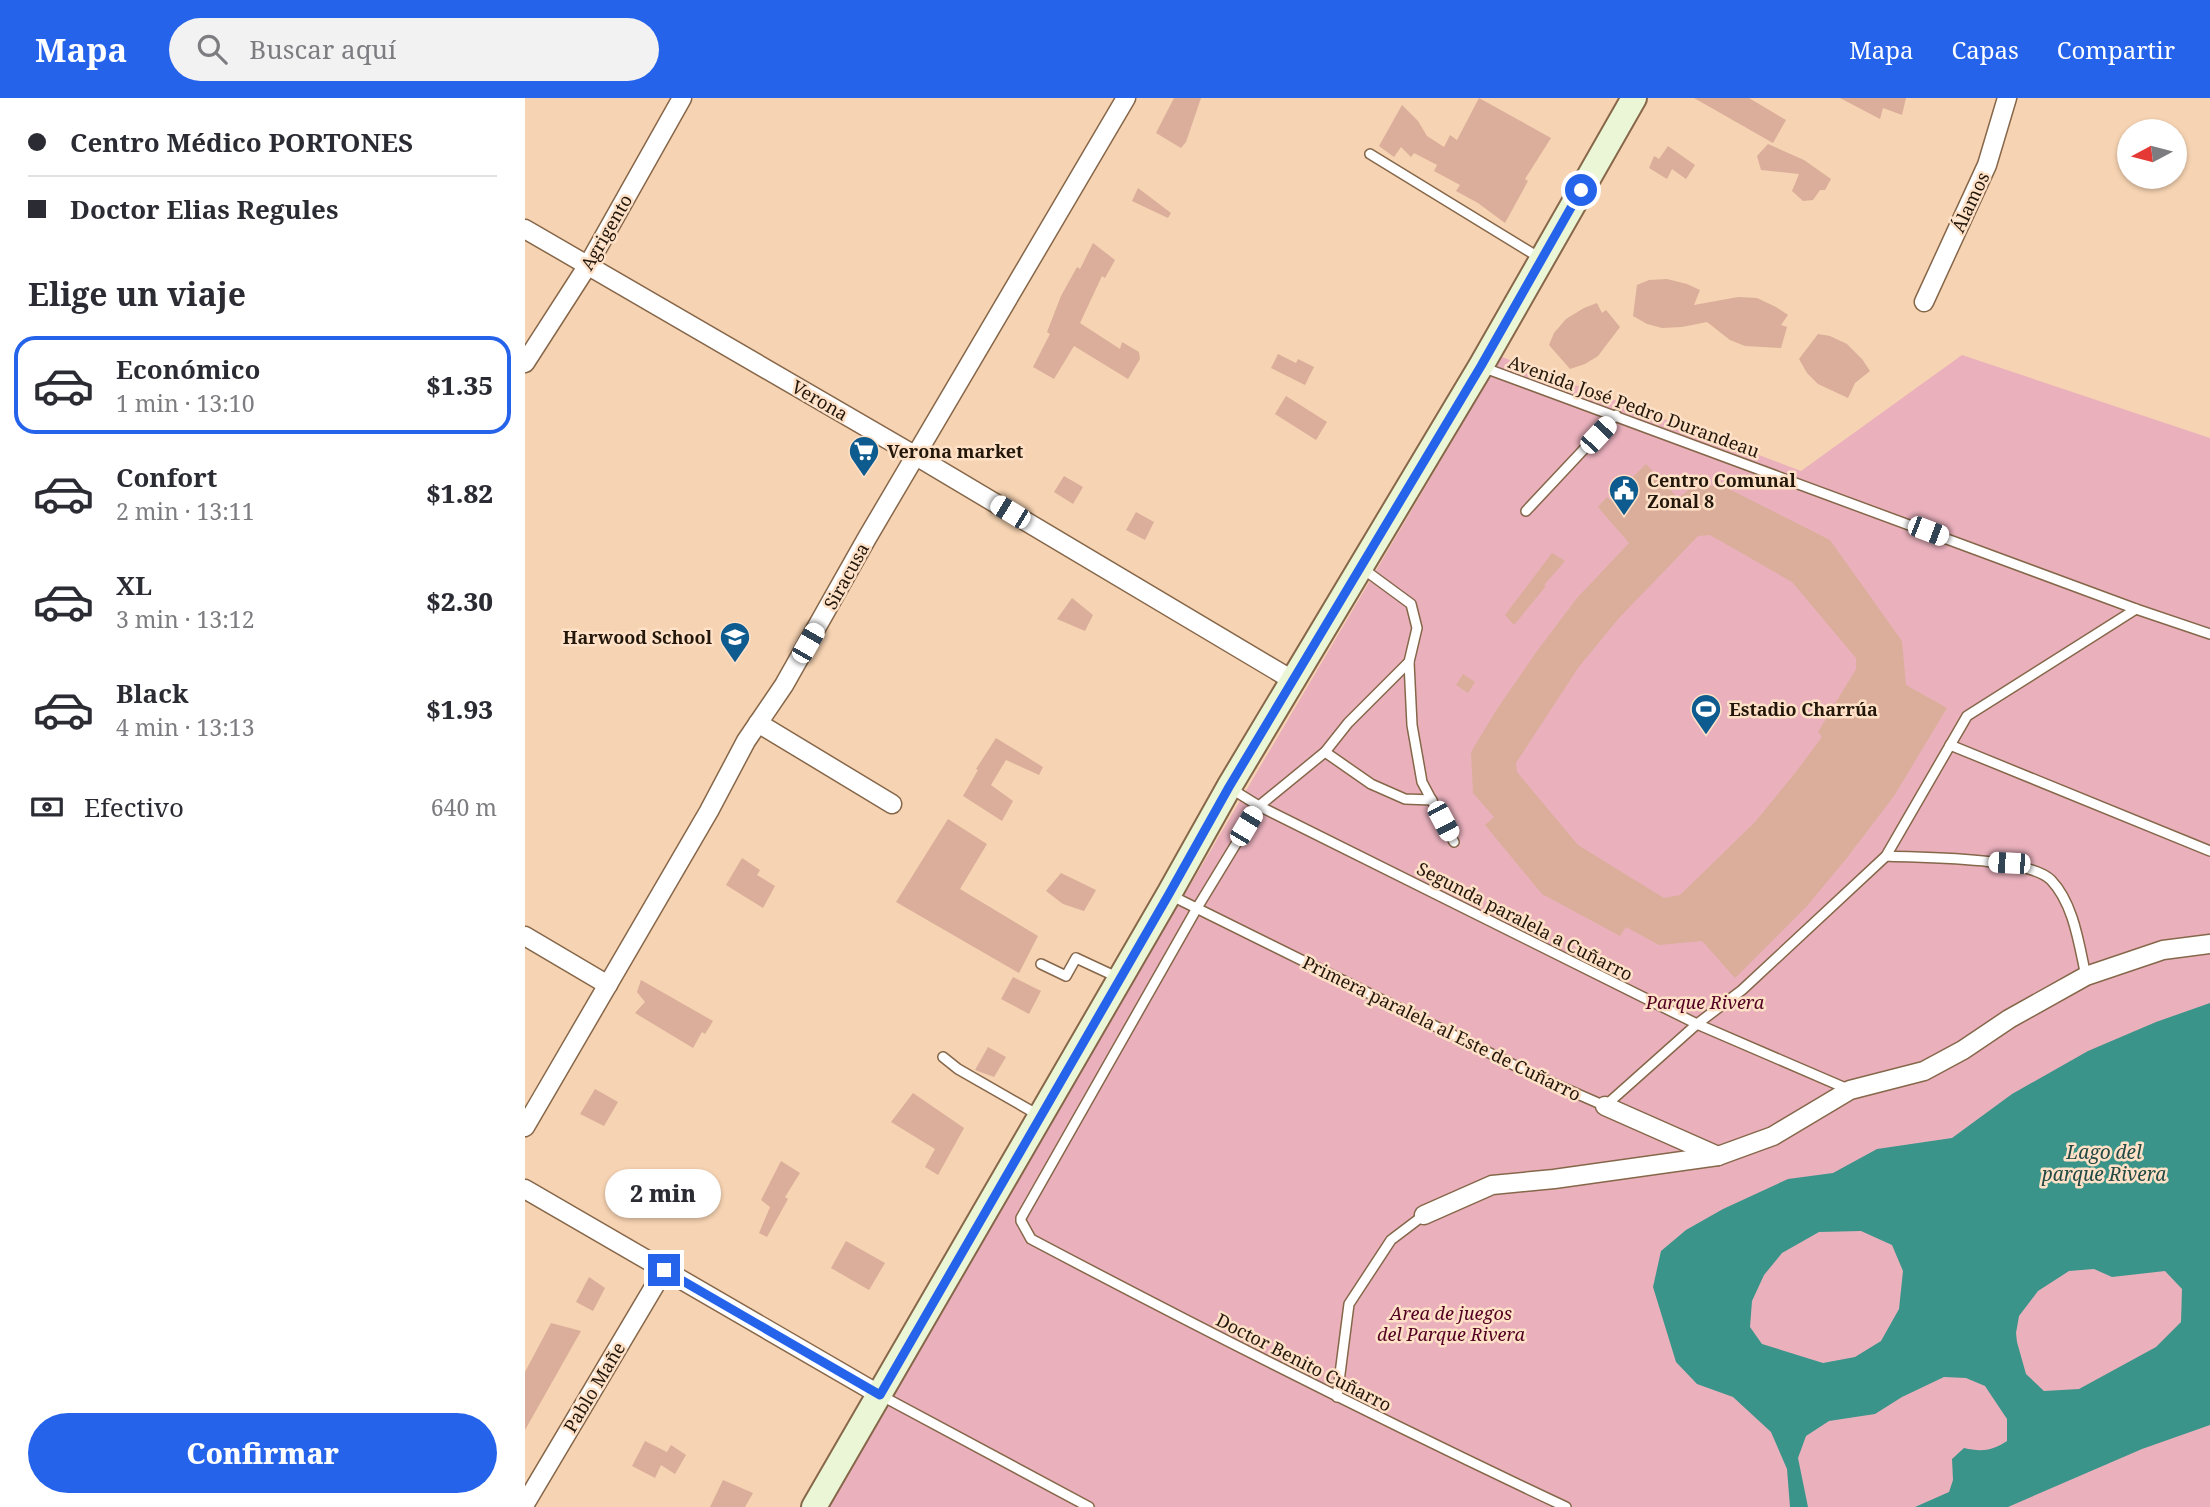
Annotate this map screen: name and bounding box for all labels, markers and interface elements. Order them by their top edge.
search box [169,18,659,81]
text: Mapa [35,27,127,72]
icon: search [193,30,231,68]
text: Buscar aquí [249,31,396,67]
text: Mapa [1849,33,1913,66]
text: Capas [1951,33,2019,66]
text: Compartir [2057,33,2175,66]
north arrow [2117,119,2187,189]
map controls [2117,119,2187,189]
text: Centro Médico PORTONES [70,124,413,160]
street label: Álamos [1946,168,1994,236]
route start [1565,174,1597,206]
street label: Agrigento [575,190,637,274]
text: Doctor Elias Regules [70,191,338,227]
text: Elige un viaje [28,272,246,315]
street label: Avenida José Pedro Durandeau [1505,349,1764,463]
text: Económico [116,351,260,387]
icon: car [32,354,95,417]
text: $1.35 [426,367,493,403]
street label: Verona [787,374,853,426]
text: 1 min · 13:10 [116,387,254,419]
car [1576,412,1621,458]
supermarket icon: Verona market [847,434,881,478]
place label: Verona market [887,439,1023,463]
text: Confort [116,459,217,495]
icon: car [32,462,95,525]
place label: Centro Comunal Zonal 8 [1647,468,1796,513]
public building icon: Centro Comunal Zonal 8 [1607,473,1641,517]
text: $1.82 [426,475,493,511]
car [987,492,1034,532]
text: 2 min · 13:11 [116,495,254,527]
car [1905,514,1952,548]
street label: Siracusa [818,539,874,613]
text: XL [116,567,152,603]
icon: car [32,570,95,633]
text: $2.30 [426,583,493,619]
text: 3 min · 13:12 [116,603,254,635]
school or university icon: Harwood School [718,620,752,664]
car [789,620,828,666]
place label: Harwood School [563,625,713,649]
text: Black [116,675,189,711]
icon: car [32,678,95,741]
text: $1.93 [426,691,493,727]
sports icon: Estadio Charrúa [1689,692,1723,736]
place label: Estadio Charrúa [1729,697,1878,721]
text: 4 min · 13:13 [116,711,254,743]
icon: cash [28,788,66,826]
text: Efectivo [84,789,184,825]
text: 640 m [431,791,497,823]
car [1424,798,1463,844]
car [1227,803,1266,849]
car [1988,851,2031,875]
street label: Segunda paralela a Cuñarro [1413,856,1637,986]
street label: Primera paralela al Este de Cuñarro [1299,950,1585,1106]
park label: Parque Rivera [1645,990,1765,1014]
water label: Lago del parque Rivera [2041,1139,2166,1187]
callout: 2 min [606,1168,722,1218]
text: 2 min [630,1177,696,1209]
route end [648,1254,680,1286]
park label: Area de juegos del Parque Rivera [1377,1301,1526,1346]
street label: Doctor Benito Cuñarro [1212,1307,1396,1417]
street label: Pablo Mañe [558,1338,630,1436]
button: Confirmar [28,1413,497,1493]

